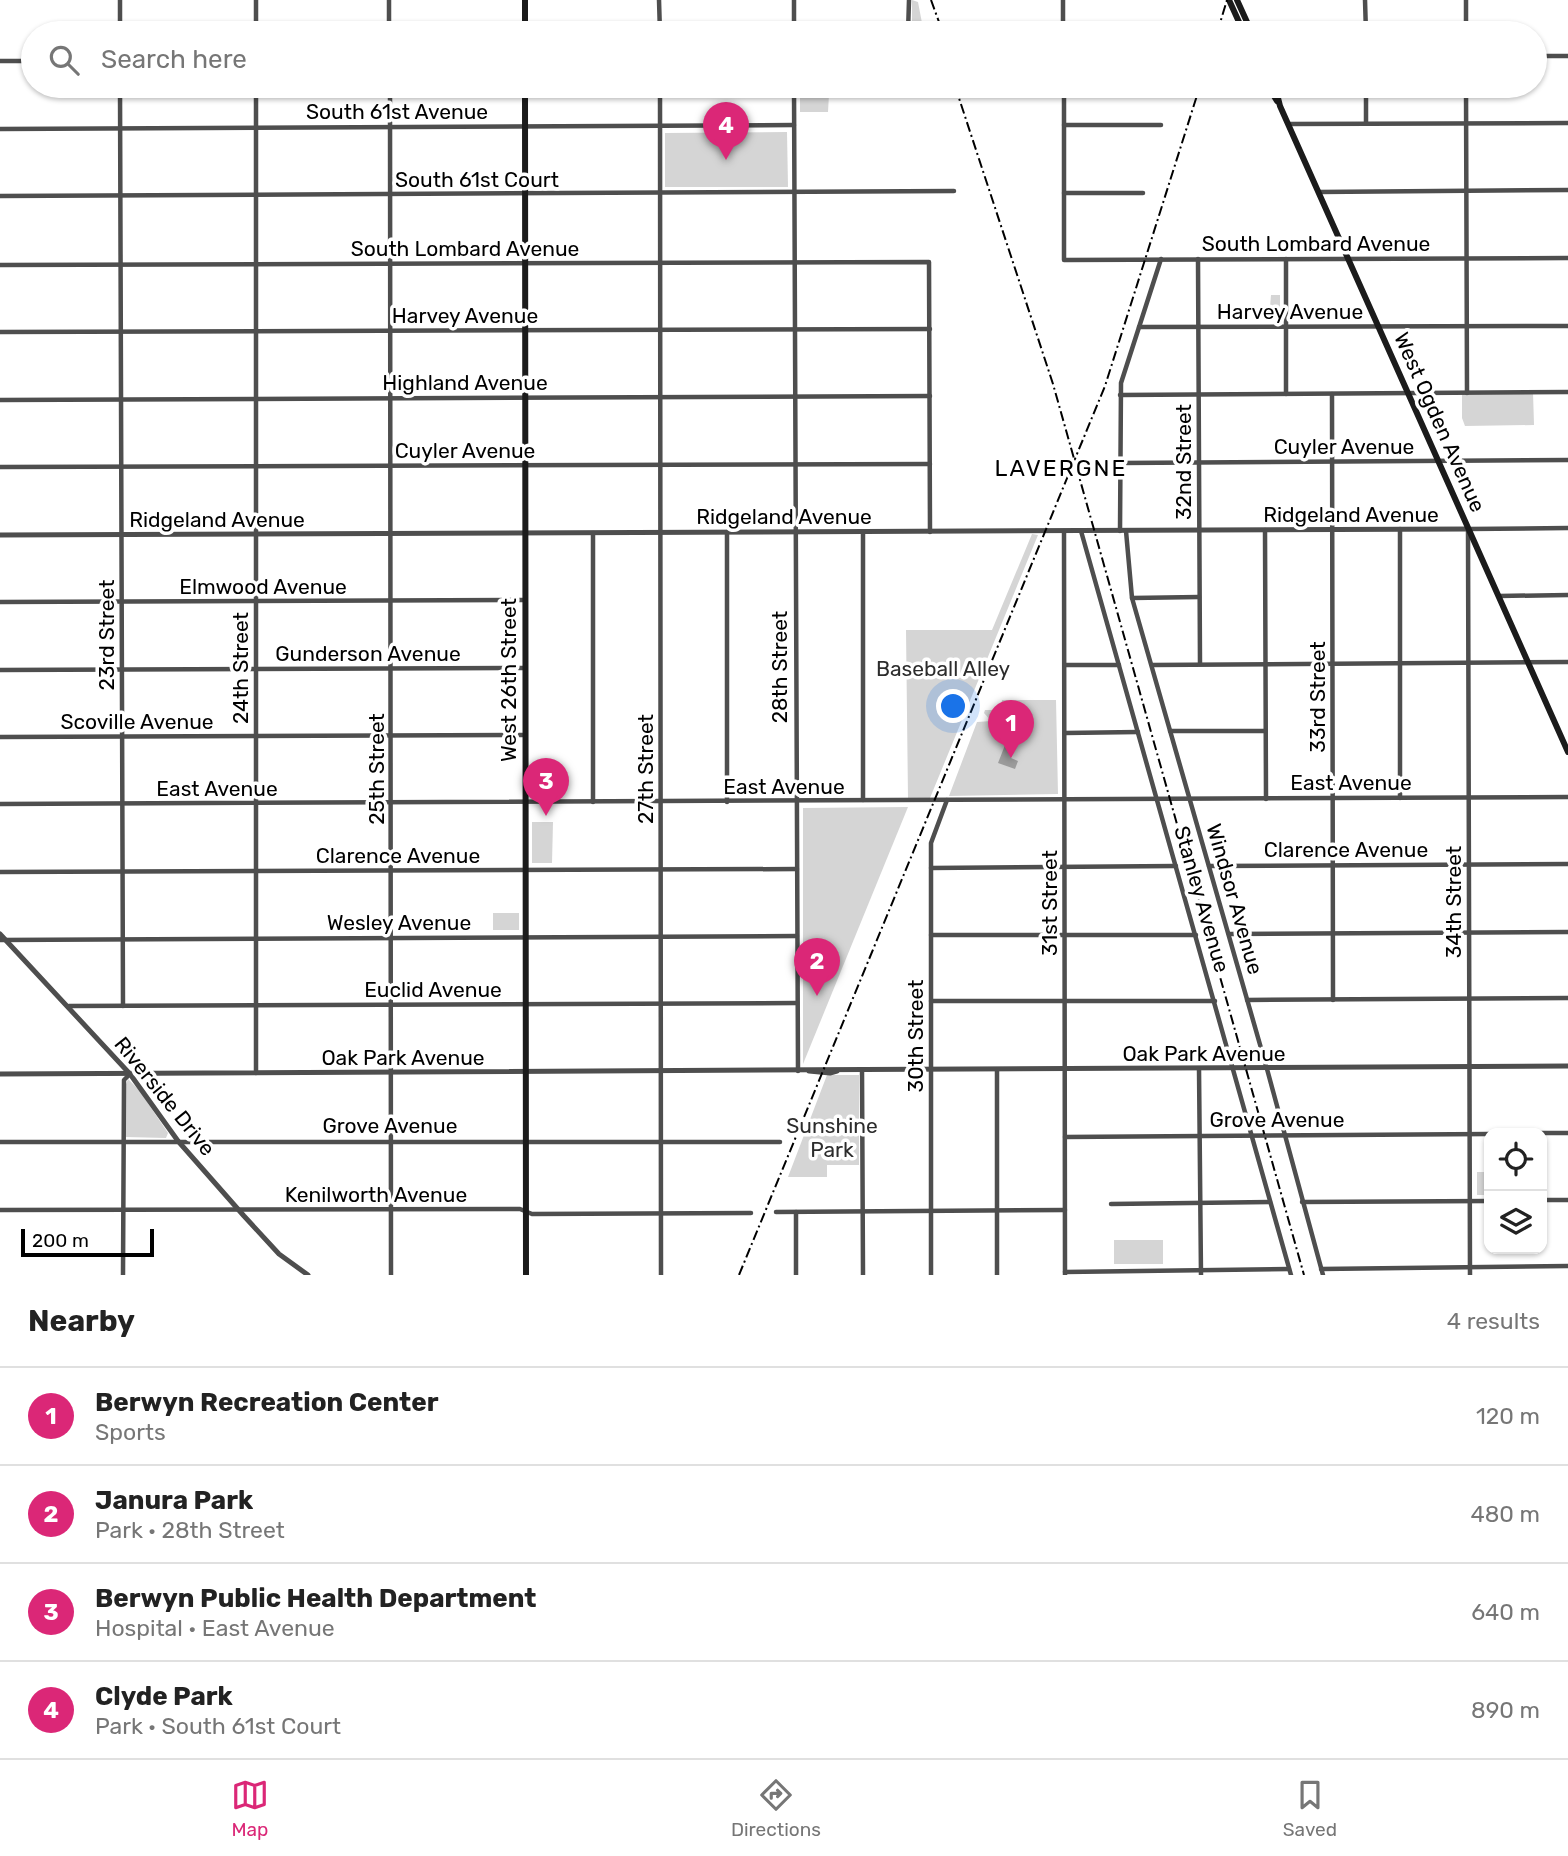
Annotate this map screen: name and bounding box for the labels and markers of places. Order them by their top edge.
pin: 4 [703,102,749,160]
pin: 1 [988,700,1034,758]
pin: 3 [523,758,569,816]
pin: 2 [794,938,840,996]

